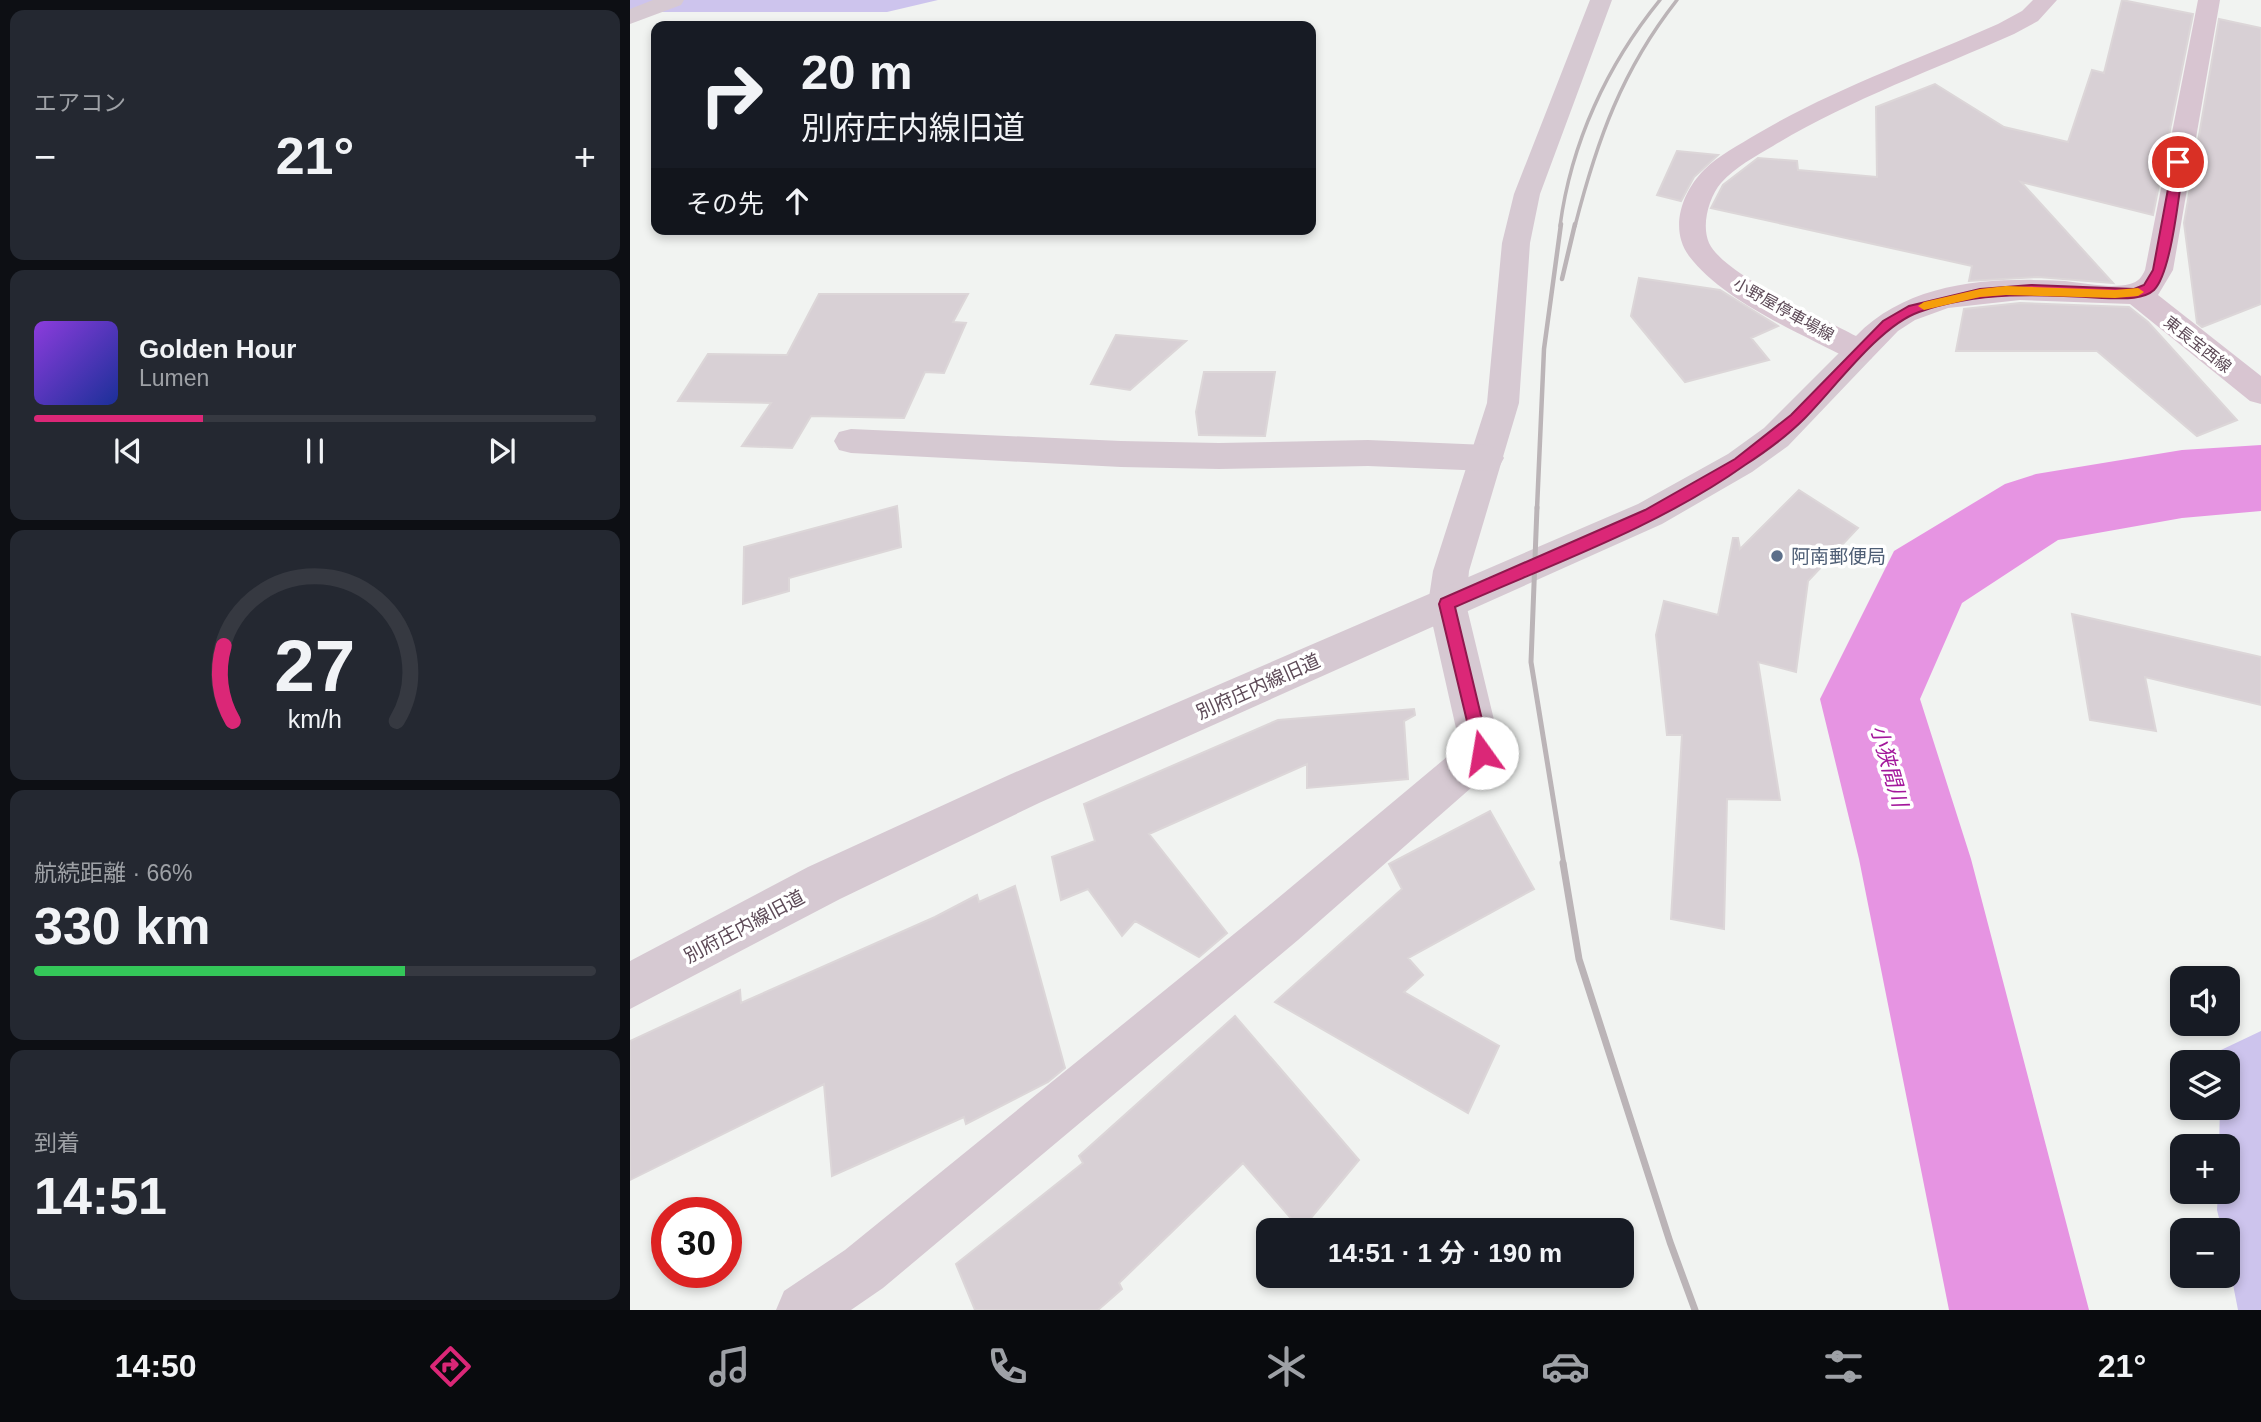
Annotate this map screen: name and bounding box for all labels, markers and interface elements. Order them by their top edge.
text: 20 m [801,45,913,99]
icon: right [686,49,777,140]
text: エアコン [34,90,126,116]
text: 別府庄内線旧道 [801,110,1025,146]
text: 21° [276,127,354,185]
pin [2148,132,2208,192]
text: − [34,136,56,178]
text: + [574,136,596,178]
icon: arrive [2159,143,2197,181]
icon: ahead [778,182,816,220]
text: その先 [686,189,764,219]
street label: 小野屋停車場線 [1731,275,1837,344]
street label: 東長宝西線 [2161,313,2234,376]
text: Golden Hour [139,334,296,364]
text: Lumen [139,365,209,391]
icon: previous [109,432,147,470]
icon: pause [296,432,334,470]
icon: next [483,432,521,470]
place label: 阿南郵便局 [1791,546,1886,567]
marker: 阿南郵便局 [1769,548,1785,564]
text: 27 [275,625,355,706]
street label: 別府庄内線旧道 [1193,650,1323,723]
text: km/h [288,705,342,733]
position arrow [1445,716,1519,790]
water label: 小狭間川 [1867,722,1913,811]
text: 航続距離 · 66% [34,860,192,886]
street label: 別府庄内線旧道 [681,886,808,967]
text: 330 km [34,897,210,955]
map controls [2170,966,2240,1288]
button: sound [2170,966,2240,1036]
button: layers [2170,1050,2240,1120]
text: 到着 [34,1130,80,1156]
button: + [2170,1134,2240,1204]
text: 14:51 [34,1167,167,1225]
speed limit sign: 30 [651,1197,742,1288]
button: − [2170,1218,2240,1288]
text: 14:51 · 1 分 · 190 m [1328,1238,1562,1268]
icon: directions [426,1342,475,1391]
icon: music [705,1342,754,1391]
icon: phone [983,1342,1032,1391]
icon: climate [1262,1342,1311,1391]
icon: car [1541,1342,1590,1391]
icon: filters [1819,1342,1868,1391]
text: 14:50 [115,1348,197,1384]
text: 21° [2098,1348,2146,1384]

